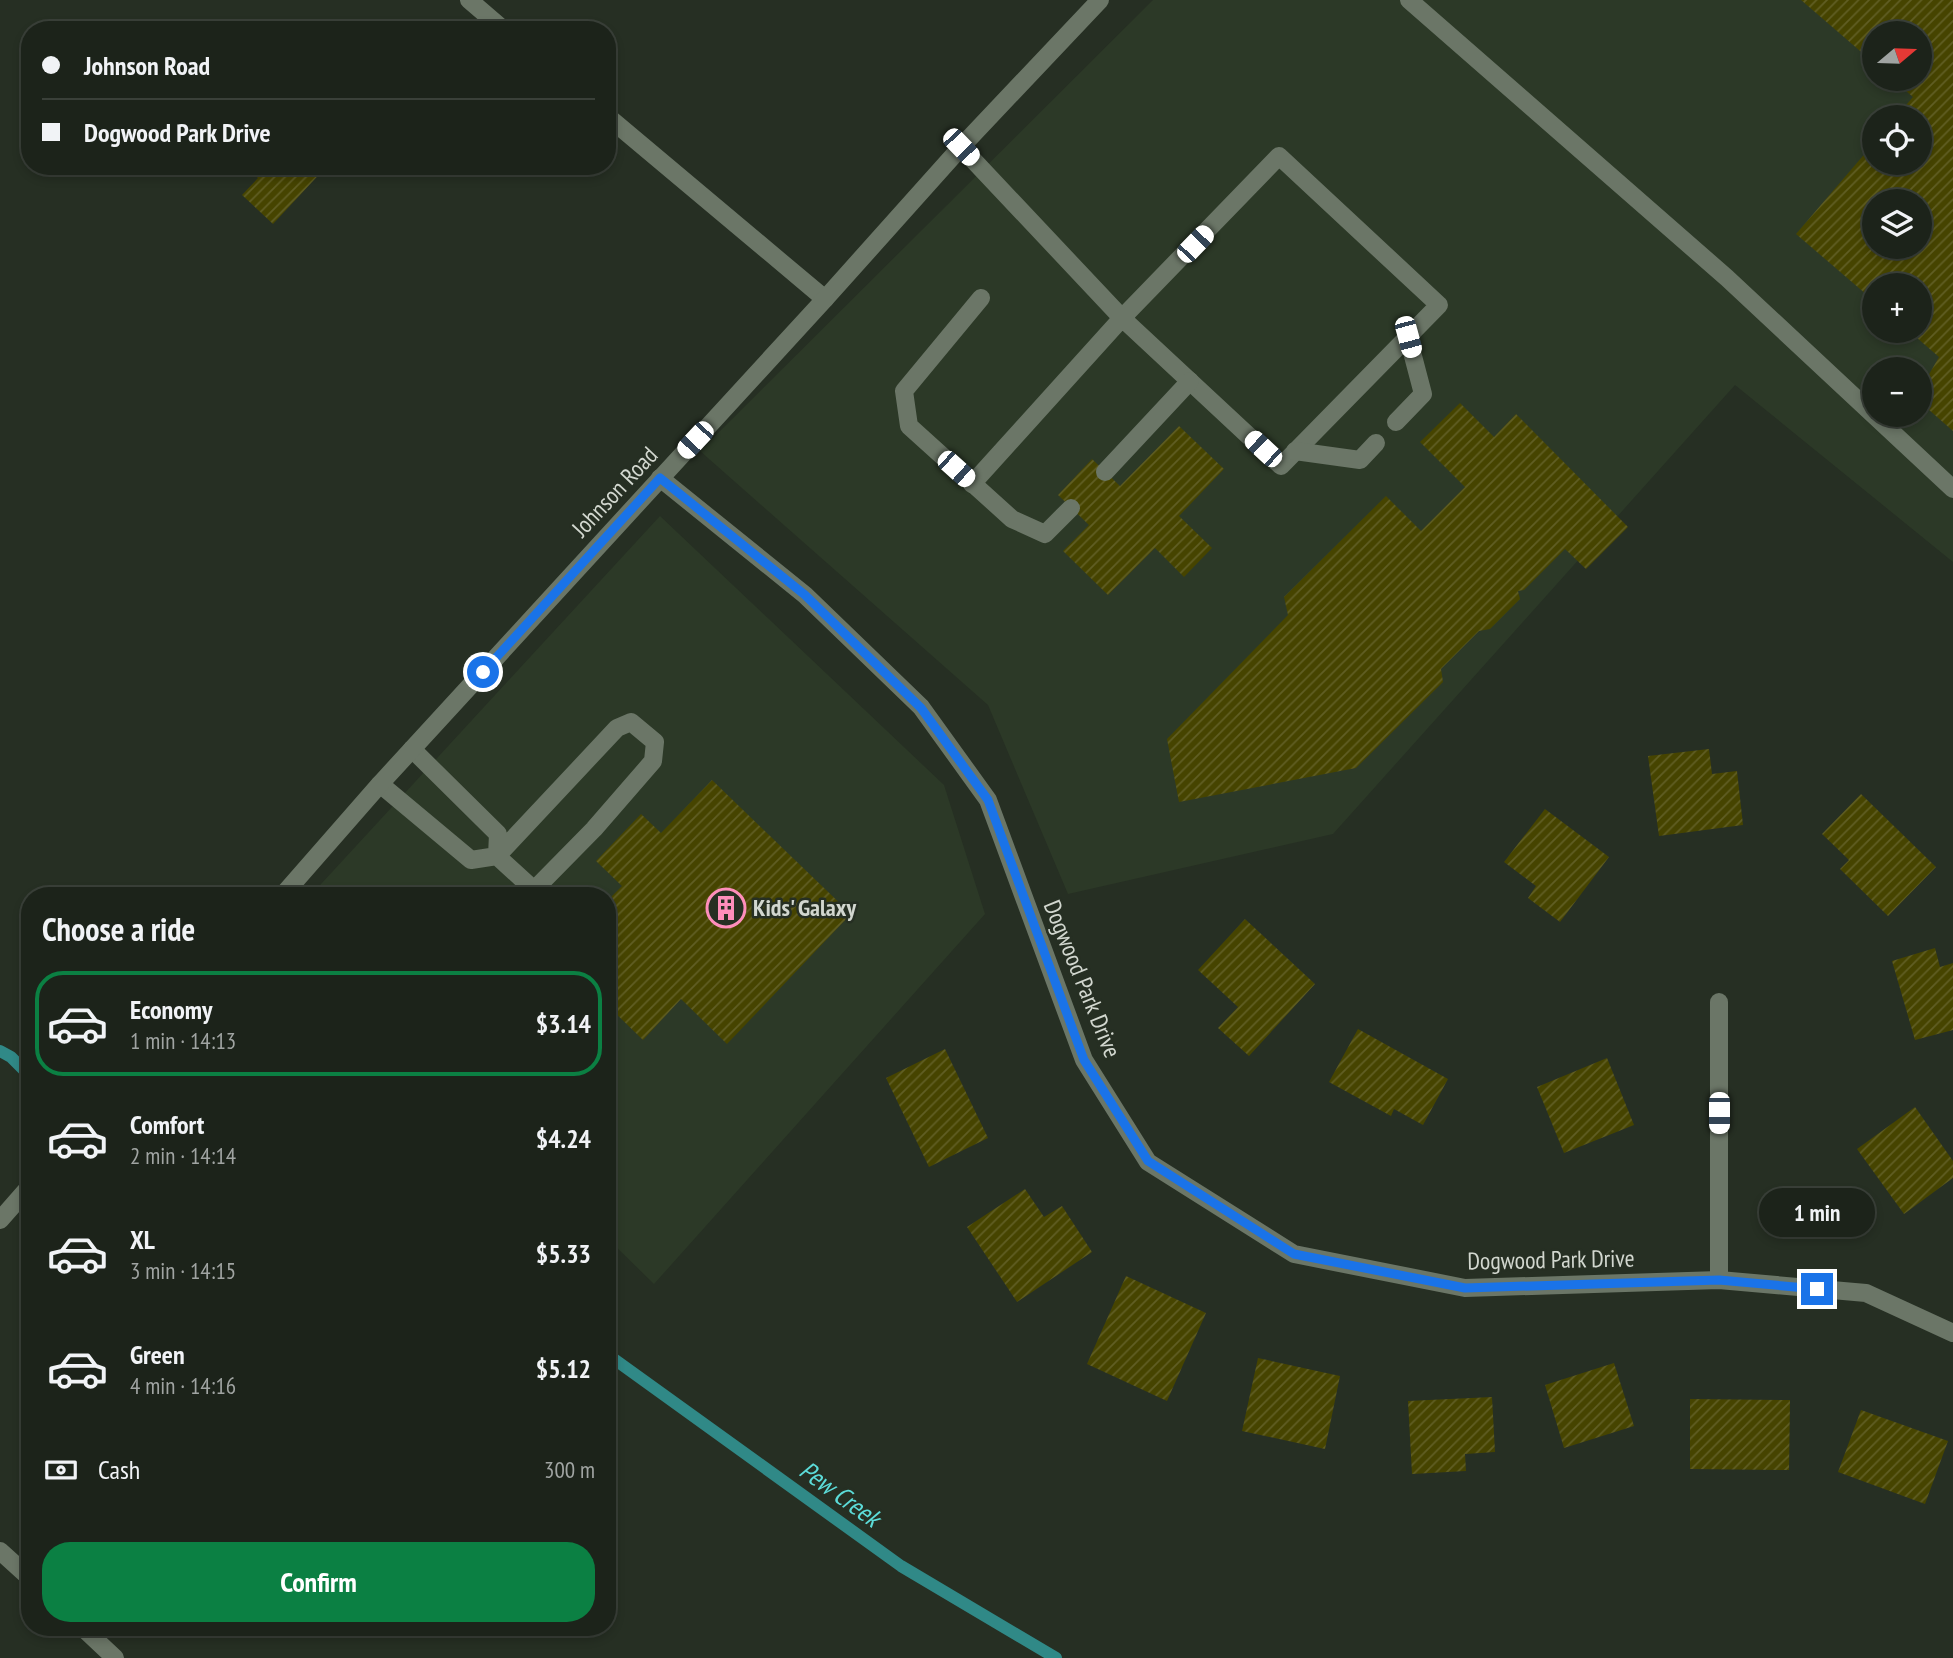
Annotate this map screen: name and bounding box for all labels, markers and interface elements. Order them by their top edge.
north arrow [1862,21,1932,91]
map controls [1862,21,1932,427]
text: Johnson Road [84,49,210,82]
button: locate [1862,105,1932,175]
text: Dogwood Park Drive [84,116,271,149]
car [939,125,984,169]
button: layers [1862,189,1932,259]
car [1173,222,1218,266]
button: + [1862,273,1932,343]
car [1393,314,1424,360]
button: − [1862,357,1932,427]
car [673,417,718,463]
car [1241,427,1286,471]
street label: Johnson Road [564,440,664,544]
car [934,447,979,491]
route start [467,656,499,688]
building icon: Kids' Galaxy [705,887,747,929]
place label: Kids' Galaxy [753,892,857,923]
street label: Dogwood Park Drive [1037,895,1128,1062]
text: Choose a ride [42,908,195,950]
icon: car [46,992,109,1055]
text: Economy [130,993,212,1026]
text: $3.14 [536,1007,591,1040]
text: 1 min · 14:13 [130,1026,236,1055]
car [1709,1092,1730,1134]
icon: car [46,1107,109,1170]
text: Comfort [130,1108,204,1141]
text: $4.24 [536,1122,591,1155]
text: 2 min · 14:14 [130,1141,236,1170]
callout: 1 min [1759,1188,1875,1236]
text: 1 min [1794,1198,1840,1227]
icon: car [46,1222,109,1285]
text: XL [130,1223,155,1256]
text: $5.33 [536,1237,591,1270]
street label: Dogwood Park Drive [1467,1243,1635,1276]
text: 3 min · 14:15 [130,1256,236,1285]
route end [1801,1273,1833,1305]
icon: car [46,1337,109,1400]
text: Green [130,1338,185,1371]
text: $5.12 [536,1352,591,1385]
text: 4 min · 14:16 [130,1371,236,1400]
icon: cash [42,1451,80,1489]
text: Cash [98,1453,140,1486]
water label: Pew Creek [793,1453,890,1536]
text: 300 m [544,1455,595,1484]
button: Confirm [42,1542,595,1622]

